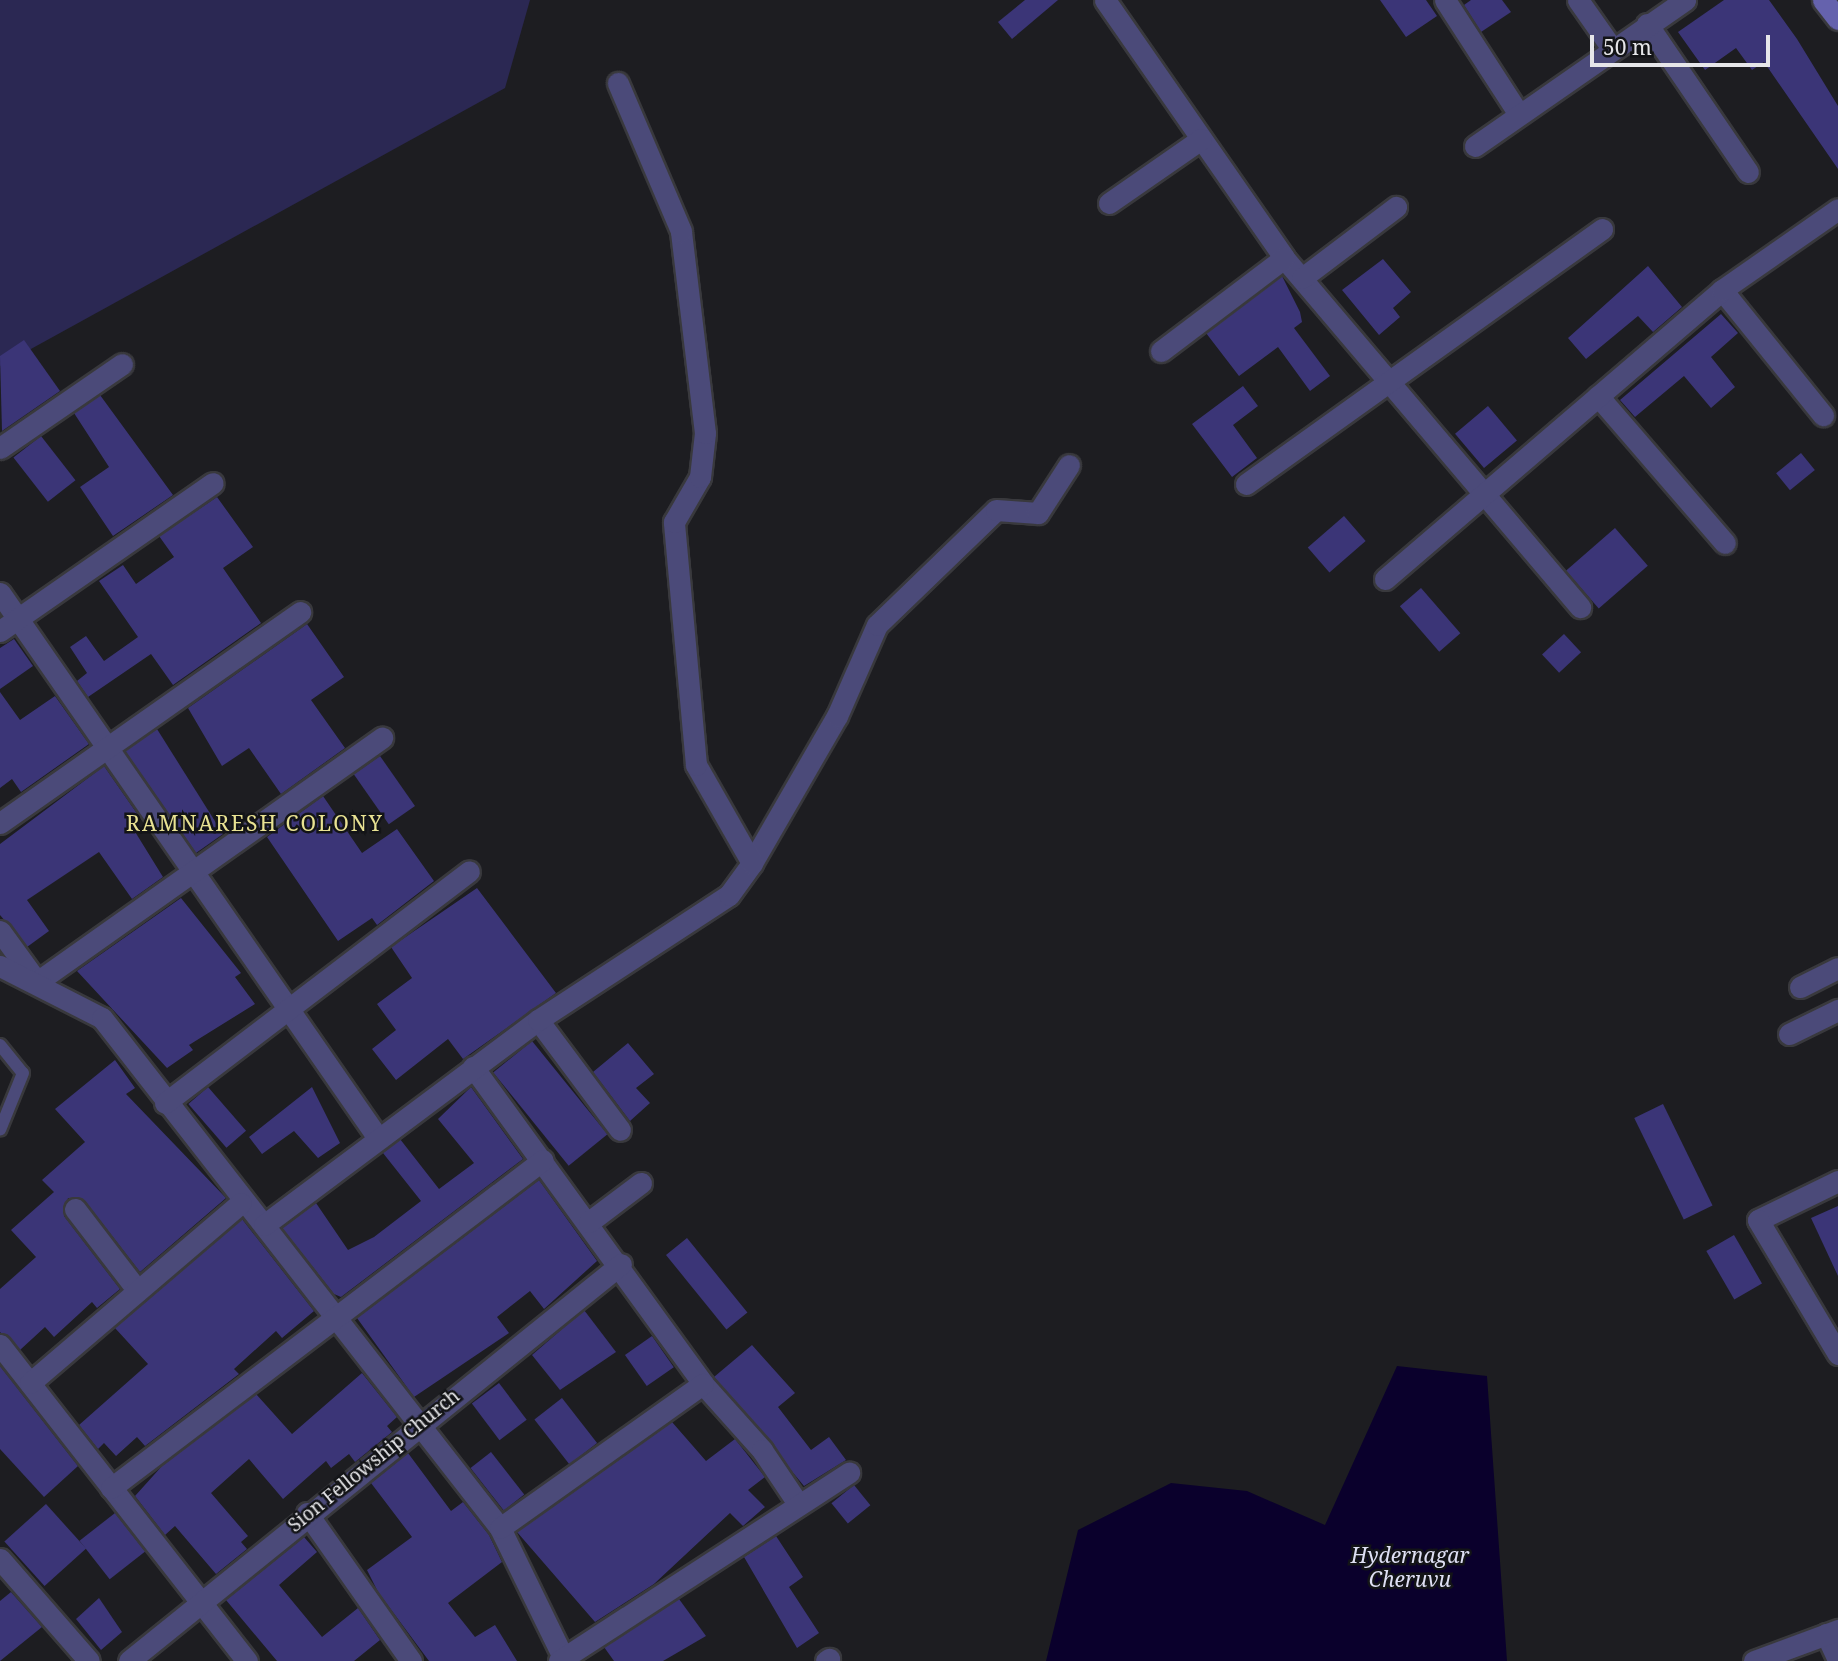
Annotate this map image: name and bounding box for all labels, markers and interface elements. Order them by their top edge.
scale bar [1593,21,1773,65]
text: 50 m [1603,33,1652,61]
district label: RAMNARESH COLONY [128,810,382,836]
street label: Sion Fellowship Church [284,1385,464,1537]
water label: Hydernagar Cheruvu [1351,1542,1469,1592]

